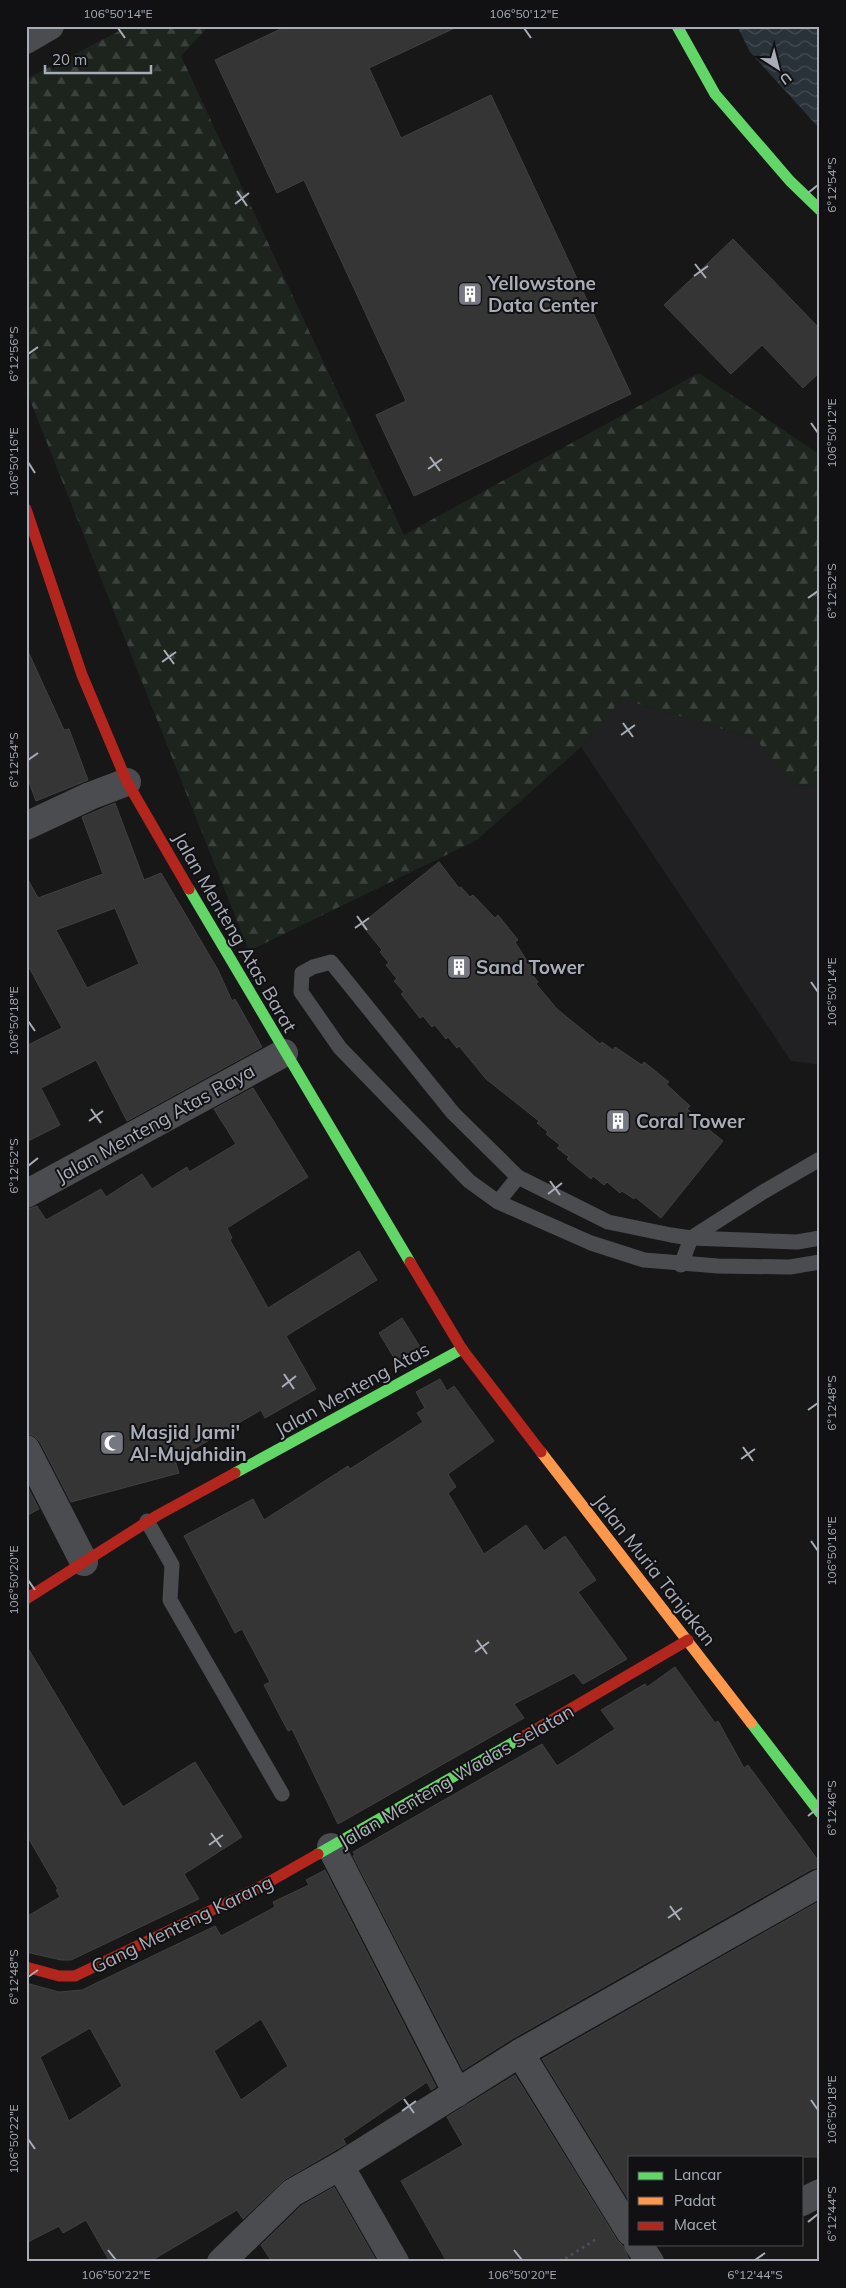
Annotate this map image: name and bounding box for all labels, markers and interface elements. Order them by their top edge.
text: 106°50'14"E [83,6,153,21]
text: 106°50'12"E [489,6,559,21]
scale bar [45,42,151,74]
north arrow [754,42,804,92]
text: 20 m [52,50,87,69]
text: U [776,68,795,89]
text: 6°12'54"S [824,157,839,213]
place label: Yellowstone Data Center [487,271,598,317]
building icon: Yellowstone Data Center [457,281,483,307]
text: 6°12'56"S [6,326,21,382]
text: 106°50'12"E [824,398,839,468]
text: 106°50'16"E [6,427,21,497]
text: 6°12'52"S [824,563,839,619]
text: 6°12'54"S [6,732,21,788]
street label: Jalan Menteng Atas Barat [168,828,302,1037]
building icon: Sand Tower [446,954,472,980]
place label: Sand Tower [476,955,585,979]
text: 106°50'14"E [824,957,839,1027]
text: 106°50'18"E [6,986,21,1056]
street label: Jalan Menteng Atas Raya [51,1058,259,1188]
building icon: Coral Tower [605,1108,631,1134]
place label: Coral Tower [636,1109,745,1133]
text: 6°12'52"S [6,1138,21,1194]
street label: Jalan Menteng Atas [270,1337,434,1441]
text: 6°12'48"S [824,1375,839,1431]
place label: Masjid Jami' Al-Mujahidin [130,1420,247,1466]
mosque icon: Masjid Jami' Al-Mujahidin [99,1430,125,1456]
street label: Jalan Muria Tanjakan [588,1490,722,1650]
text: 106°50'16"E [824,1516,839,1586]
text: 106°50'20"E [6,1545,21,1615]
street label: Jalan Menteng Wadas Selatan [334,1699,578,1853]
text: 6°12'46"S [824,1780,839,1836]
street label: Gang Menteng Karang [87,1870,277,1978]
text: 6°12'48"S [6,1949,21,2005]
text: 106°50'18"E [824,2075,839,2145]
text: 106°50'22"E [6,2104,21,2174]
legend [628,2156,804,2246]
text: Lancar [674,2165,722,2184]
text: 6°12'44"S [824,2186,839,2242]
text: Padat [674,2191,716,2210]
text: Macet [674,2215,717,2234]
text: 106°50'22"E [81,2267,151,2282]
text: 106°50'20"E [487,2267,557,2282]
text: 6°12'44"S [727,2267,783,2282]

